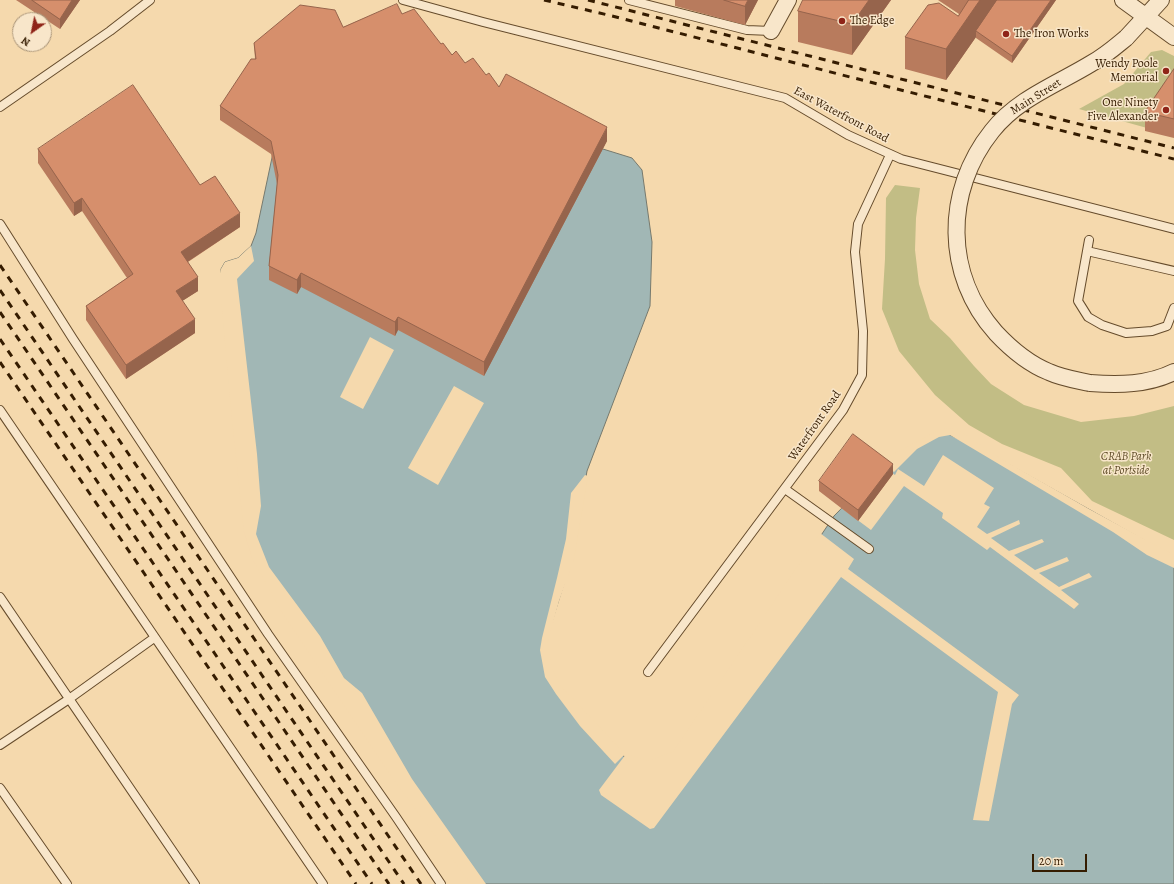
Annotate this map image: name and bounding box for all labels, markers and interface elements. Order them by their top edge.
north arrow [12,12,52,52]
place label: The Edge [850,14,894,28]
marker: The Edge [837,16,847,26]
place label: The Iron Works [1014,27,1089,41]
marker: The Iron Works [1001,29,1011,39]
text: N [18,33,33,50]
place label: Wendy Poole Memorial [1095,57,1158,85]
marker: Wendy Poole Memorial [1161,66,1171,76]
street label: Main Street [1008,76,1064,118]
street label: East Waterfront Road [791,84,891,146]
place label: One Ninety Five Alexander [1087,96,1158,124]
marker: One Ninety Five Alexander [1161,105,1171,115]
street label: Waterfront Road [786,388,844,464]
park label: CRAB Park at Portside [1101,450,1151,478]
scale bar [1034,846,1089,872]
text: 20 m [1039,853,1063,869]

